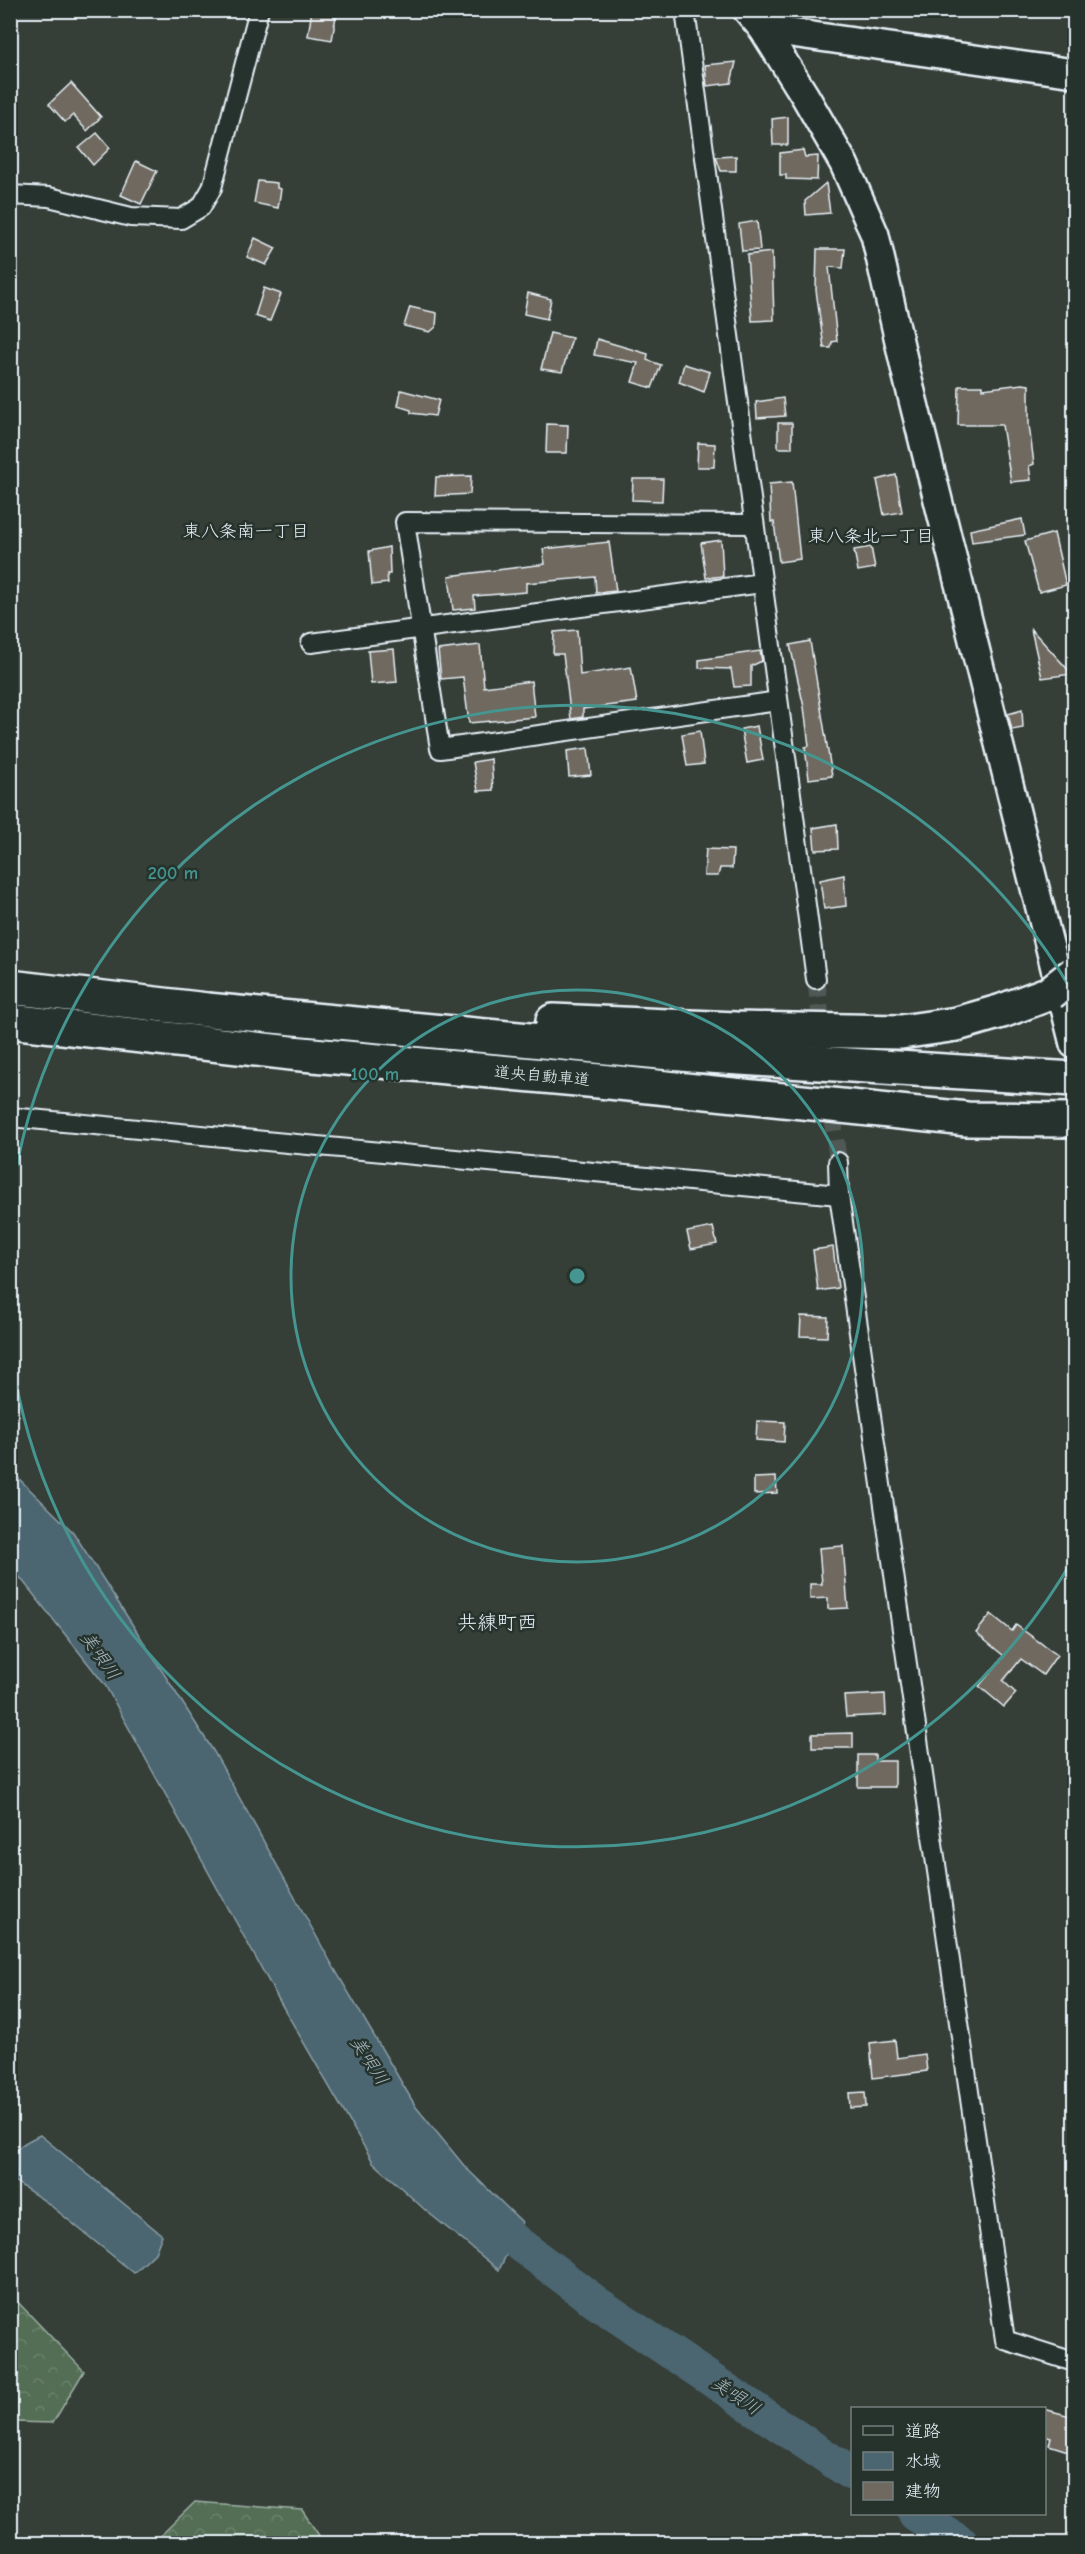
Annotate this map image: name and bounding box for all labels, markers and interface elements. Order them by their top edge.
district label: 東八条南一丁目 [183,521,309,542]
district label: 東八条北一丁目 [808,526,934,547]
text: 200 m [148,863,198,884]
street label: 道央自動車道 [493,1063,591,1089]
text: 100 m [351,1064,399,1085]
centre of rings [567,1266,587,1286]
district label: 共練町西 [457,1611,537,1634]
water label: 美唄川 [76,1628,124,1684]
water label: 美唄川 [345,2033,393,2089]
water label: 美唄川 [708,2372,764,2420]
legend [851,2407,1046,2515]
text: 道路 [905,2421,941,2442]
text: 水域 [905,2451,941,2472]
text: 建物 [905,2481,941,2502]

